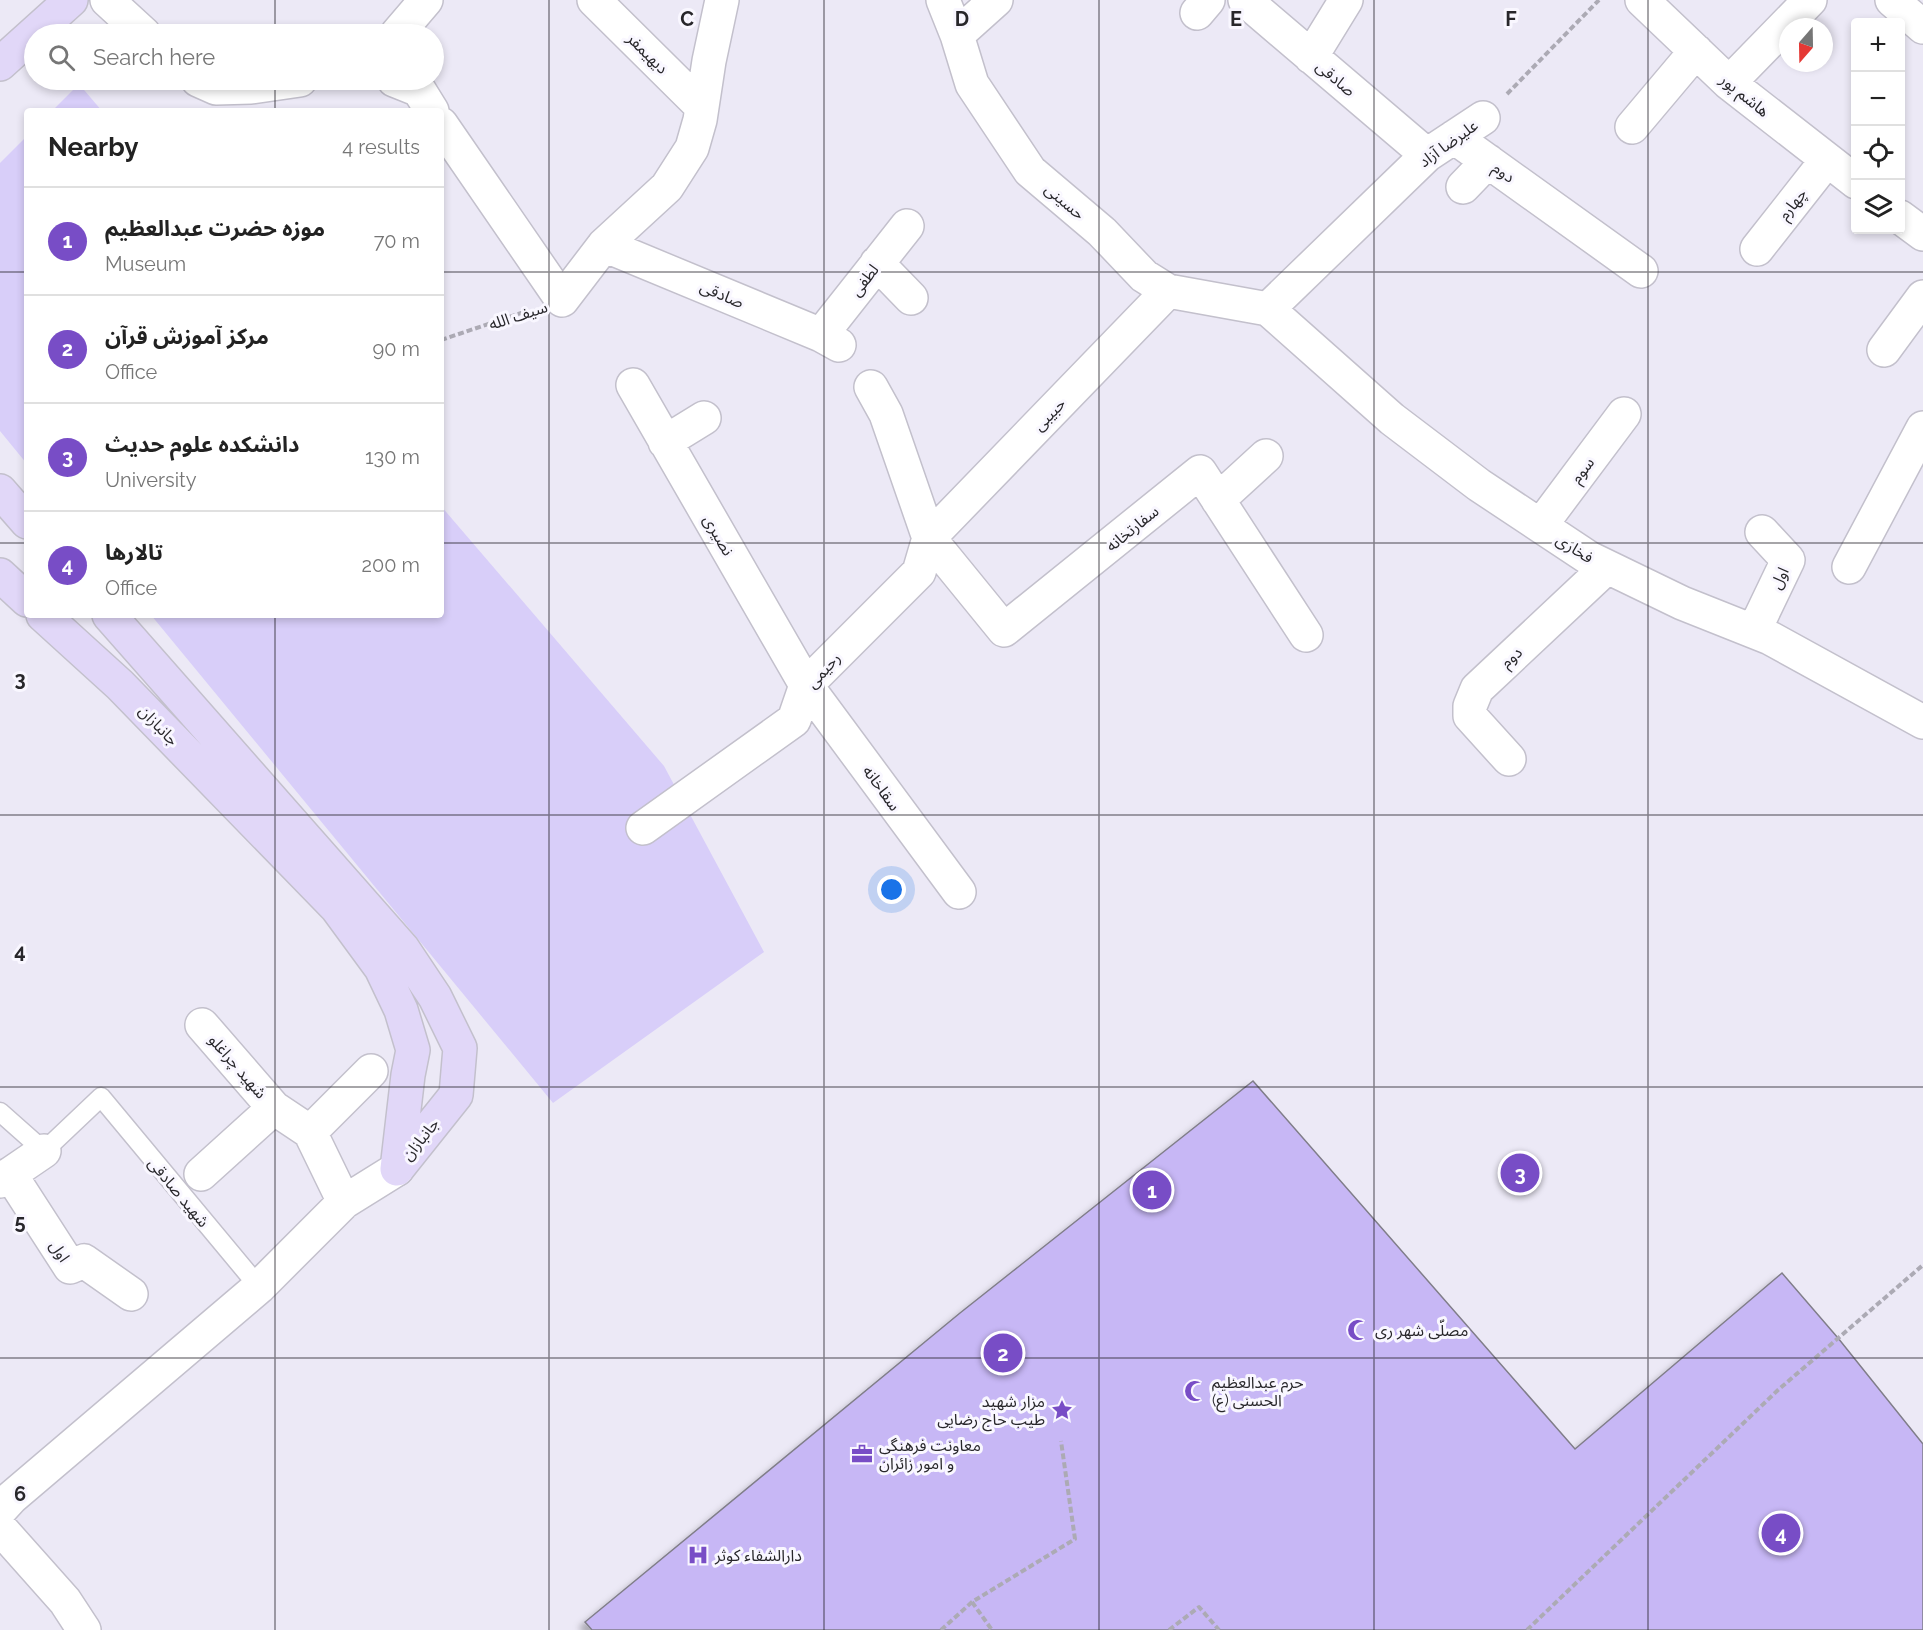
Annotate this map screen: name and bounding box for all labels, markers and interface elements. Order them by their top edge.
text: C [680,7,694,31]
text: D [955,7,969,31]
text: E [1230,7,1242,31]
text: F [1505,7,1517,31]
north arrow [1779,18,1833,72]
map controls [1851,18,1905,234]
button: + [1851,18,1905,72]
search box [24,24,444,90]
street label: دیهیمفر [623,28,672,78]
icon: search [45,41,78,74]
text: Search here [93,44,215,70]
street label: صادقی [1312,56,1359,100]
street label: هاشم پور [1714,69,1773,123]
button: − [1851,72,1905,126]
street label: علیرضا آزاد [1415,116,1482,171]
button: locate [1851,126,1905,180]
text: Nearby [48,132,138,162]
text: 4 results [342,135,420,159]
street label: دوم [1487,158,1518,189]
street label: حسینی [1041,179,1089,224]
button: layers [1851,180,1905,234]
street label: چهارم [1774,185,1813,226]
text: موزه حضرت عبدالعظیم [105,215,325,241]
text: 1 [63,229,72,253]
text: 70 m [374,229,420,253]
text: Museum [105,252,186,276]
street label: لطفی [846,261,883,300]
street label: صادقی [697,277,747,312]
street label: سیف الله [486,297,550,334]
text: مرکز آموزش قرآن [105,323,269,349]
text: 2 [62,337,73,361]
text: 90 m [373,337,420,361]
text: Office [105,360,157,384]
street label: حبیبی [1029,394,1069,435]
text: دانشکده علوم حدیث [105,431,299,457]
text: 3 [62,445,73,469]
text: 130 m [365,445,420,469]
street label: سوم [1566,453,1601,489]
text: University [105,468,197,492]
street label: سفارتخانه [1102,501,1162,555]
street label: نصیری [699,511,738,559]
street label: فخاری [1553,530,1597,567]
text: تالارها [105,539,163,565]
text: 4 [62,553,73,577]
text: 200 m [362,553,420,577]
street label: اول [1766,564,1794,593]
text: Office [105,576,157,600]
street label: دوم [1497,643,1528,674]
street label: رحیمی [802,648,844,692]
text: 3 [14,667,26,691]
street label: جانبازان [135,701,182,749]
street label: سقاخانه [859,762,904,815]
your location [877,875,906,904]
text: 4 [14,939,26,963]
street label: شهید چراغلو [204,1030,271,1103]
street label: جانبازان [398,1114,443,1164]
pin: 3 [1500,1150,1540,1196]
street label: شهید صادقی [144,1154,213,1231]
pin: 1 [1132,1168,1172,1212]
text: 5 [14,1210,26,1234]
street label: اول [45,1237,74,1266]
mosque icon: مصلّی شهر ری [1346,1318,1370,1342]
place label: مصلّی شهر ری [1375,1319,1468,1340]
pin: 2 [984,1330,1022,1376]
place label: حرم عبدالعظیم الحسنی (ع) [1212,1373,1304,1413]
mosque icon: حرم عبدالعظیم الحسنی (ع) [1183,1379,1207,1403]
place label: مزار شهید طیب حاج رضایی [937,1392,1045,1432]
place icon: مزار شهید طیب حاج رضایی [1050,1398,1074,1422]
place label: معاونت فرهنگی و امور زائران [879,1436,981,1473]
office icon: معاونت فرهنگی و امور زائران [850,1442,874,1466]
text: 6 [14,1482,26,1506]
pin: 4 [1762,1510,1800,1556]
hospital icon: دارالشفاء کوثر [686,1543,710,1567]
place label: دارالشفاء کوثر [714,1546,802,1565]

